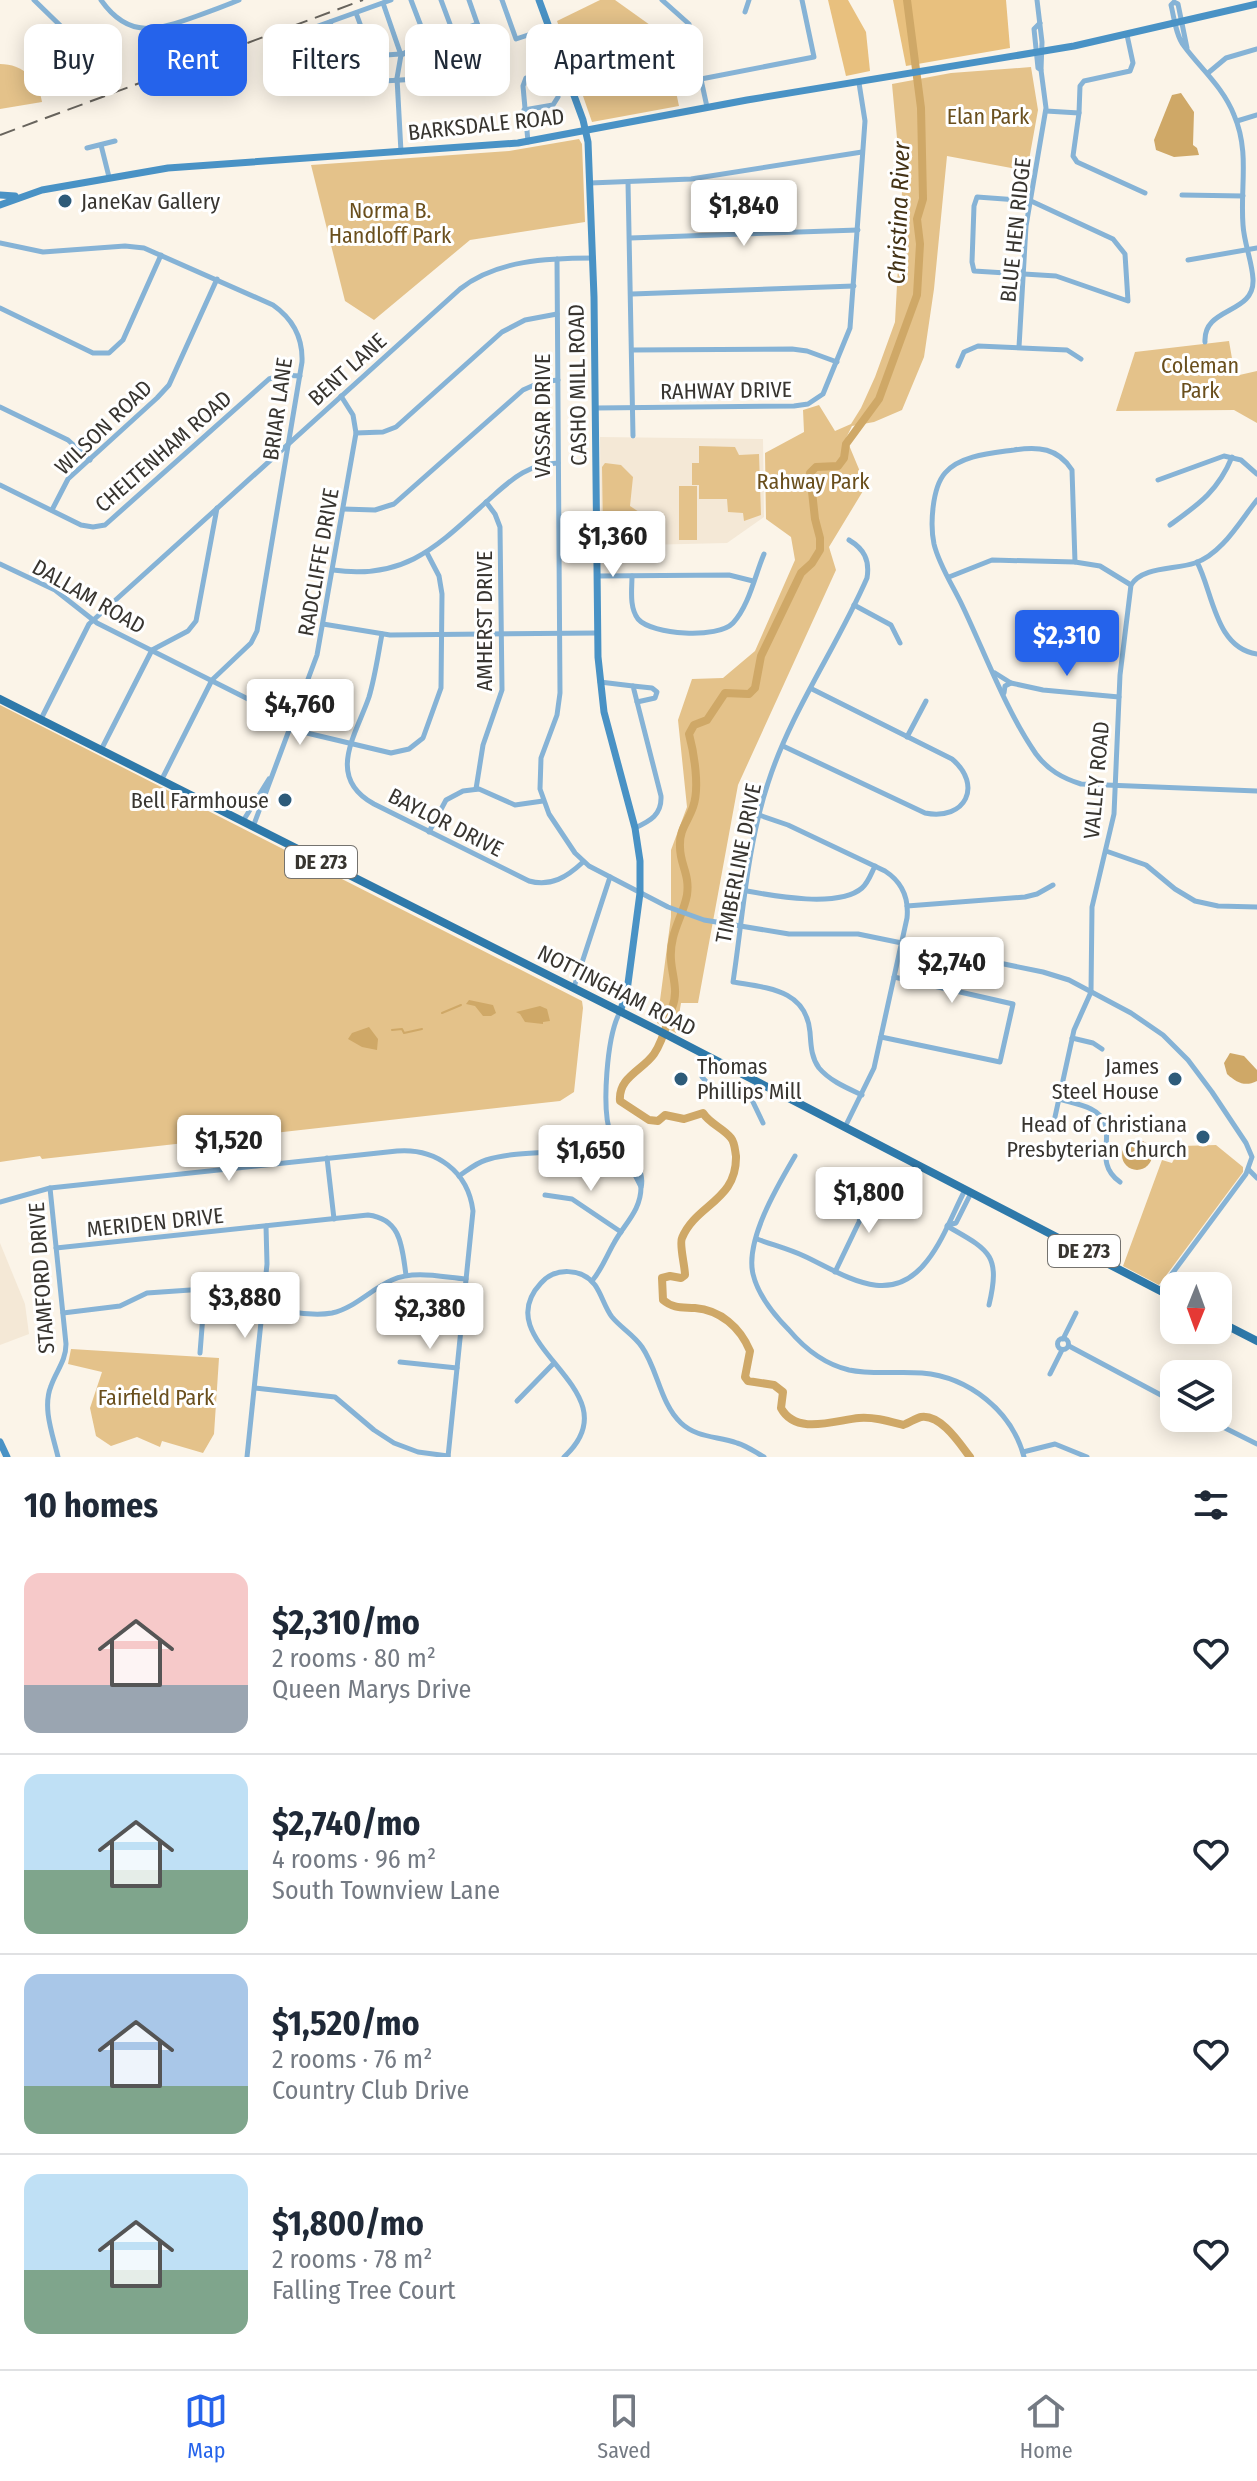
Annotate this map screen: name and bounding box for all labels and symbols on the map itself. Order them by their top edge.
street label: BARKSDALE ROAD [407,103,566,146]
park label: Elan Park [947,103,1030,130]
water label: Christina River [883,141,916,285]
street label: BLUE HEN RIDGE [994,156,1037,304]
pin: $1,840 [679,180,809,248]
place label: JaneKav Gallery [81,188,220,215]
marker: JaneKav Gallery [56,192,74,210]
park label: Norma B. Handloff Park [329,197,452,249]
street label: CASHO MILL ROAD [563,304,592,466]
street label: BENT LANE [303,327,392,412]
park label: Coleman Park [1161,352,1239,404]
street label: VASSAR DRIVE [529,354,556,478]
street label: BRIAR LANE [257,356,298,462]
street label: WILSON ROAD [49,374,158,480]
street label: RAHWAY DRIVE [660,376,792,405]
street label: CHELTENHAM ROAD [90,385,237,518]
park label: Rahway Park [757,468,870,495]
street label: RADCLIFFE DRIVE [292,486,345,638]
pin: $1,360 [548,511,678,579]
street label: AMHERST DRIVE [471,551,498,691]
street label: DALLAM ROAD [28,553,150,640]
pin: $2,310 [1002,610,1132,678]
pin: $4,760 [235,679,365,747]
street label: VALLEY ROAD [1078,720,1115,840]
street label: TIMBERLINE DRIVE [710,781,767,945]
street label: BAYLOR DRIVE [384,782,508,863]
place label: Bell Farmhouse [131,787,269,814]
marker: Bell Farmhouse [276,791,294,809]
road number: DE 273 [285,846,357,878]
pin: $2,740 [887,937,1017,1005]
street label: NOTTINGHAM ROAD [533,939,700,1042]
place label: Thomas Phillips Mill [697,1053,802,1105]
place label: James Steel House [1052,1053,1159,1105]
marker: Thomas Phillips Mill [672,1070,690,1088]
marker: James Steel House [1166,1070,1184,1088]
place label: Head of Christiana Presbyterian Church [1007,1111,1187,1163]
pin: $1,520 [164,1115,294,1183]
pin: $1,650 [526,1125,656,1193]
marker: Head of Christiana Presbyterian Church [1194,1128,1212,1146]
pin: $1,800 [804,1167,934,1235]
street label: STAMFORD DRIVE [23,1201,60,1355]
street label: MERIDEN DRIVE [85,1202,225,1243]
road number: DE 273 [1048,1235,1120,1267]
pin: $3,880 [180,1272,310,1340]
north arrow [1160,1272,1232,1344]
pin: $2,380 [365,1283,495,1351]
park label: Fairfield Park [98,1384,215,1411]

